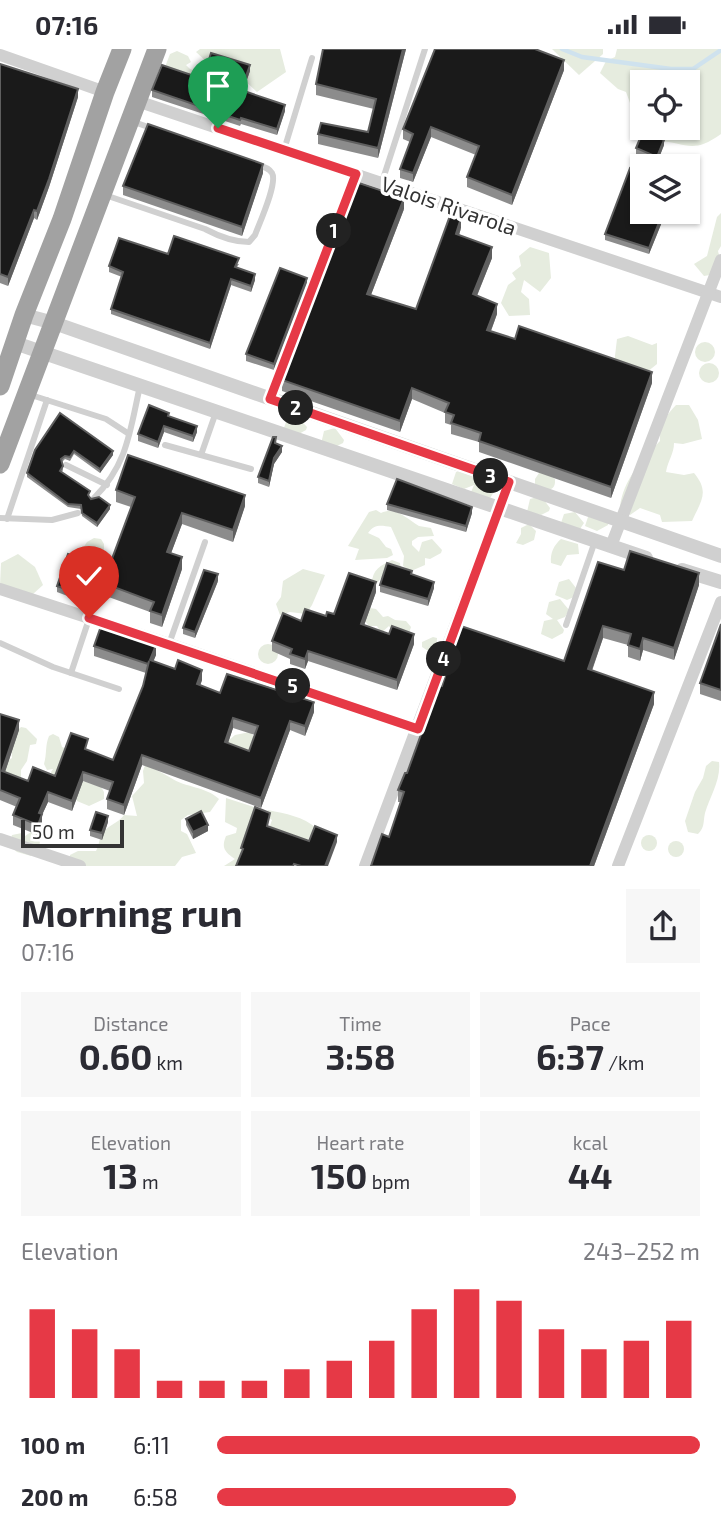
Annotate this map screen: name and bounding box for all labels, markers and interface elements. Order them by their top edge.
text: 07:16 [35,9,98,40]
pin [188,56,248,128]
icon: arrive [199,67,237,105]
map controls [630,70,700,224]
button: locate [630,70,700,140]
button: layers [630,154,700,224]
street label: Valois Rivarola [378,170,520,240]
pin: 1 [316,213,352,249]
text: 1 [329,219,338,242]
pin: 2 [278,391,314,425]
text: 2 [290,396,301,419]
pin: 3 [474,459,508,493]
text: 3 [485,464,496,487]
pin [59,546,119,618]
icon: check [70,557,108,595]
pin: 4 [426,641,462,677]
text: 4 [437,647,450,670]
pin: 5 [276,669,310,703]
text: 5 [287,674,298,697]
scale bar [21,817,124,849]
text: 50 m [32,820,75,843]
text: Morning run [21,889,242,935]
button: share [626,889,700,963]
text: 07:16 [21,938,74,966]
text: Distance [93,1012,168,1035]
text: Time [339,1012,382,1035]
text: Pace [570,1012,611,1035]
text: 0.60 [79,1035,152,1077]
text: 3:58 [326,1035,395,1077]
text: 6:37 [536,1035,604,1077]
text: km [152,1051,183,1074]
text: /km [604,1051,644,1074]
text: Elevation [91,1131,171,1154]
text: Heart rate [317,1131,404,1154]
text: kcal [573,1131,608,1154]
text: 13 [103,1154,138,1196]
text: 150 [311,1154,367,1196]
text: 44 [568,1154,612,1196]
text: m [138,1170,159,1193]
text: bpm [367,1170,410,1193]
text: Elevation [21,1237,119,1265]
text: 243–252 m [583,1237,700,1265]
text: 100 m [21,1431,85,1459]
text: 6:11 [133,1431,170,1459]
text: 200 m [21,1483,89,1511]
text: 6:58 [133,1483,178,1511]

